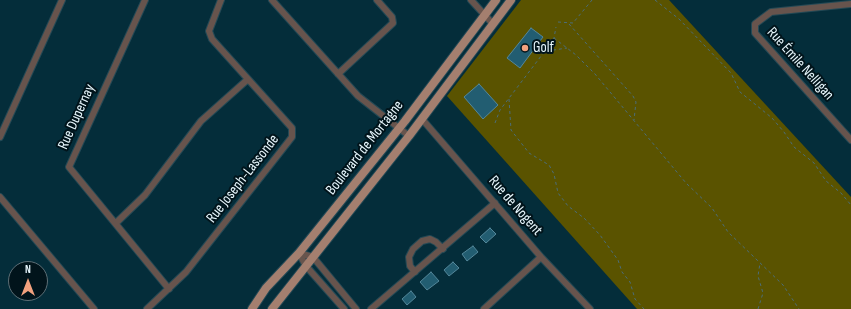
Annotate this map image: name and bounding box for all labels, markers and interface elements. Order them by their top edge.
street label: Rue Émile Nelligan [763,24,837,104]
place label: Golf [533,39,554,57]
marker: Golf [520,43,530,53]
street label: Rue Dupernay [55,82,99,152]
street label: Boulevard de Mortagne [323,97,407,199]
street label: Rue Joseph-Lassonde [203,131,283,227]
street label: Rue de Nogent [484,172,546,240]
north arrow [8,261,48,301]
text: N [25,263,31,276]

